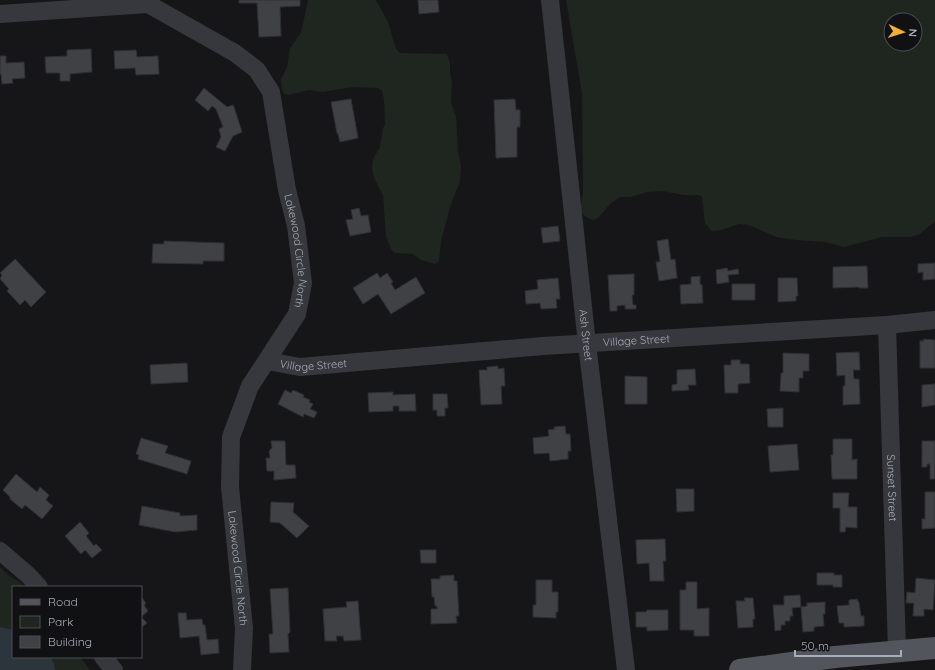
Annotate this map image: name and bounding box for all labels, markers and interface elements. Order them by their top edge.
north arrow [883,12,923,52]
text: N [906,28,920,37]
street label: Lakewood Circle North [281,192,311,309]
street label: Ash Street [576,309,596,362]
street label: Village Street [602,331,671,349]
street label: Village Street [279,356,348,374]
street label: Sunset Street [884,454,900,522]
street label: Lakewood Circle North [225,510,251,626]
legend [12,586,142,658]
text: Road [48,594,78,609]
text: Park [48,614,73,629]
scale bar [795,632,901,658]
text: Building [48,634,92,649]
text: 50 m [801,638,829,653]

